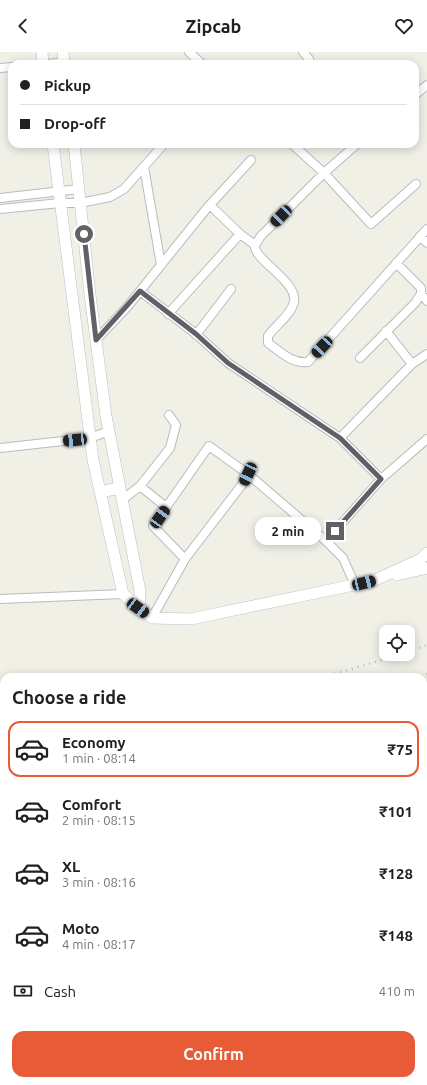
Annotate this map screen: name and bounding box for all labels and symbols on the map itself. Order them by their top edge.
car [268,203,294,229]
route start [75,225,93,243]
car [309,334,335,360]
car [62,433,88,447]
car [237,461,259,487]
car [148,504,172,530]
callout: 2 min [255,517,321,545]
route end [326,522,344,540]
car [351,574,377,592]
car [125,596,151,620]

